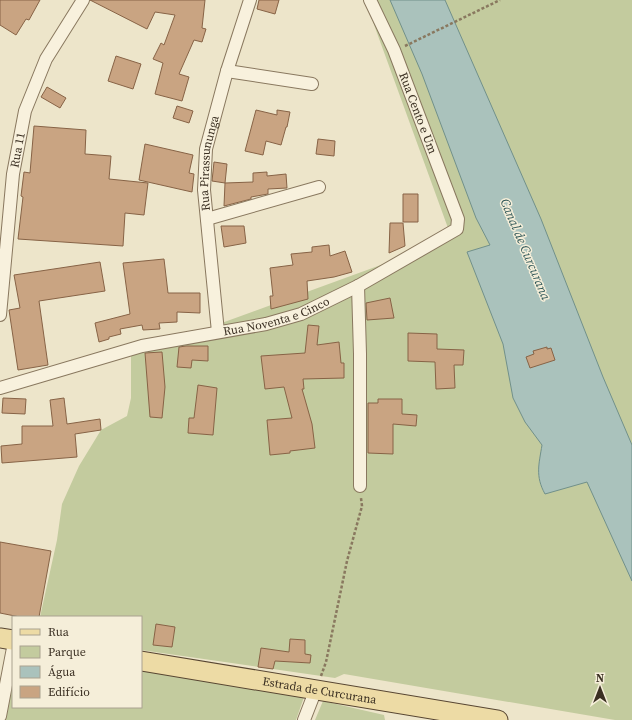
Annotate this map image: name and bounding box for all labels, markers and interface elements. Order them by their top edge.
street label: Rua Cento e Um [395,70,441,156]
street label: Rua Pirassununga [196,113,223,212]
street label: Rua 11 [6,131,29,169]
water label: Canal de Curcurana [497,196,555,303]
street label: Rua Noventa e Cinco [222,293,333,339]
legend [12,616,142,708]
text: Rua [48,624,70,640]
text: Parque [48,644,86,660]
text: Água [48,664,76,680]
north arrow [580,668,620,708]
text: N [596,671,604,686]
street label: Estrada de Curcurana [261,673,379,708]
text: Edifício [48,684,90,700]

